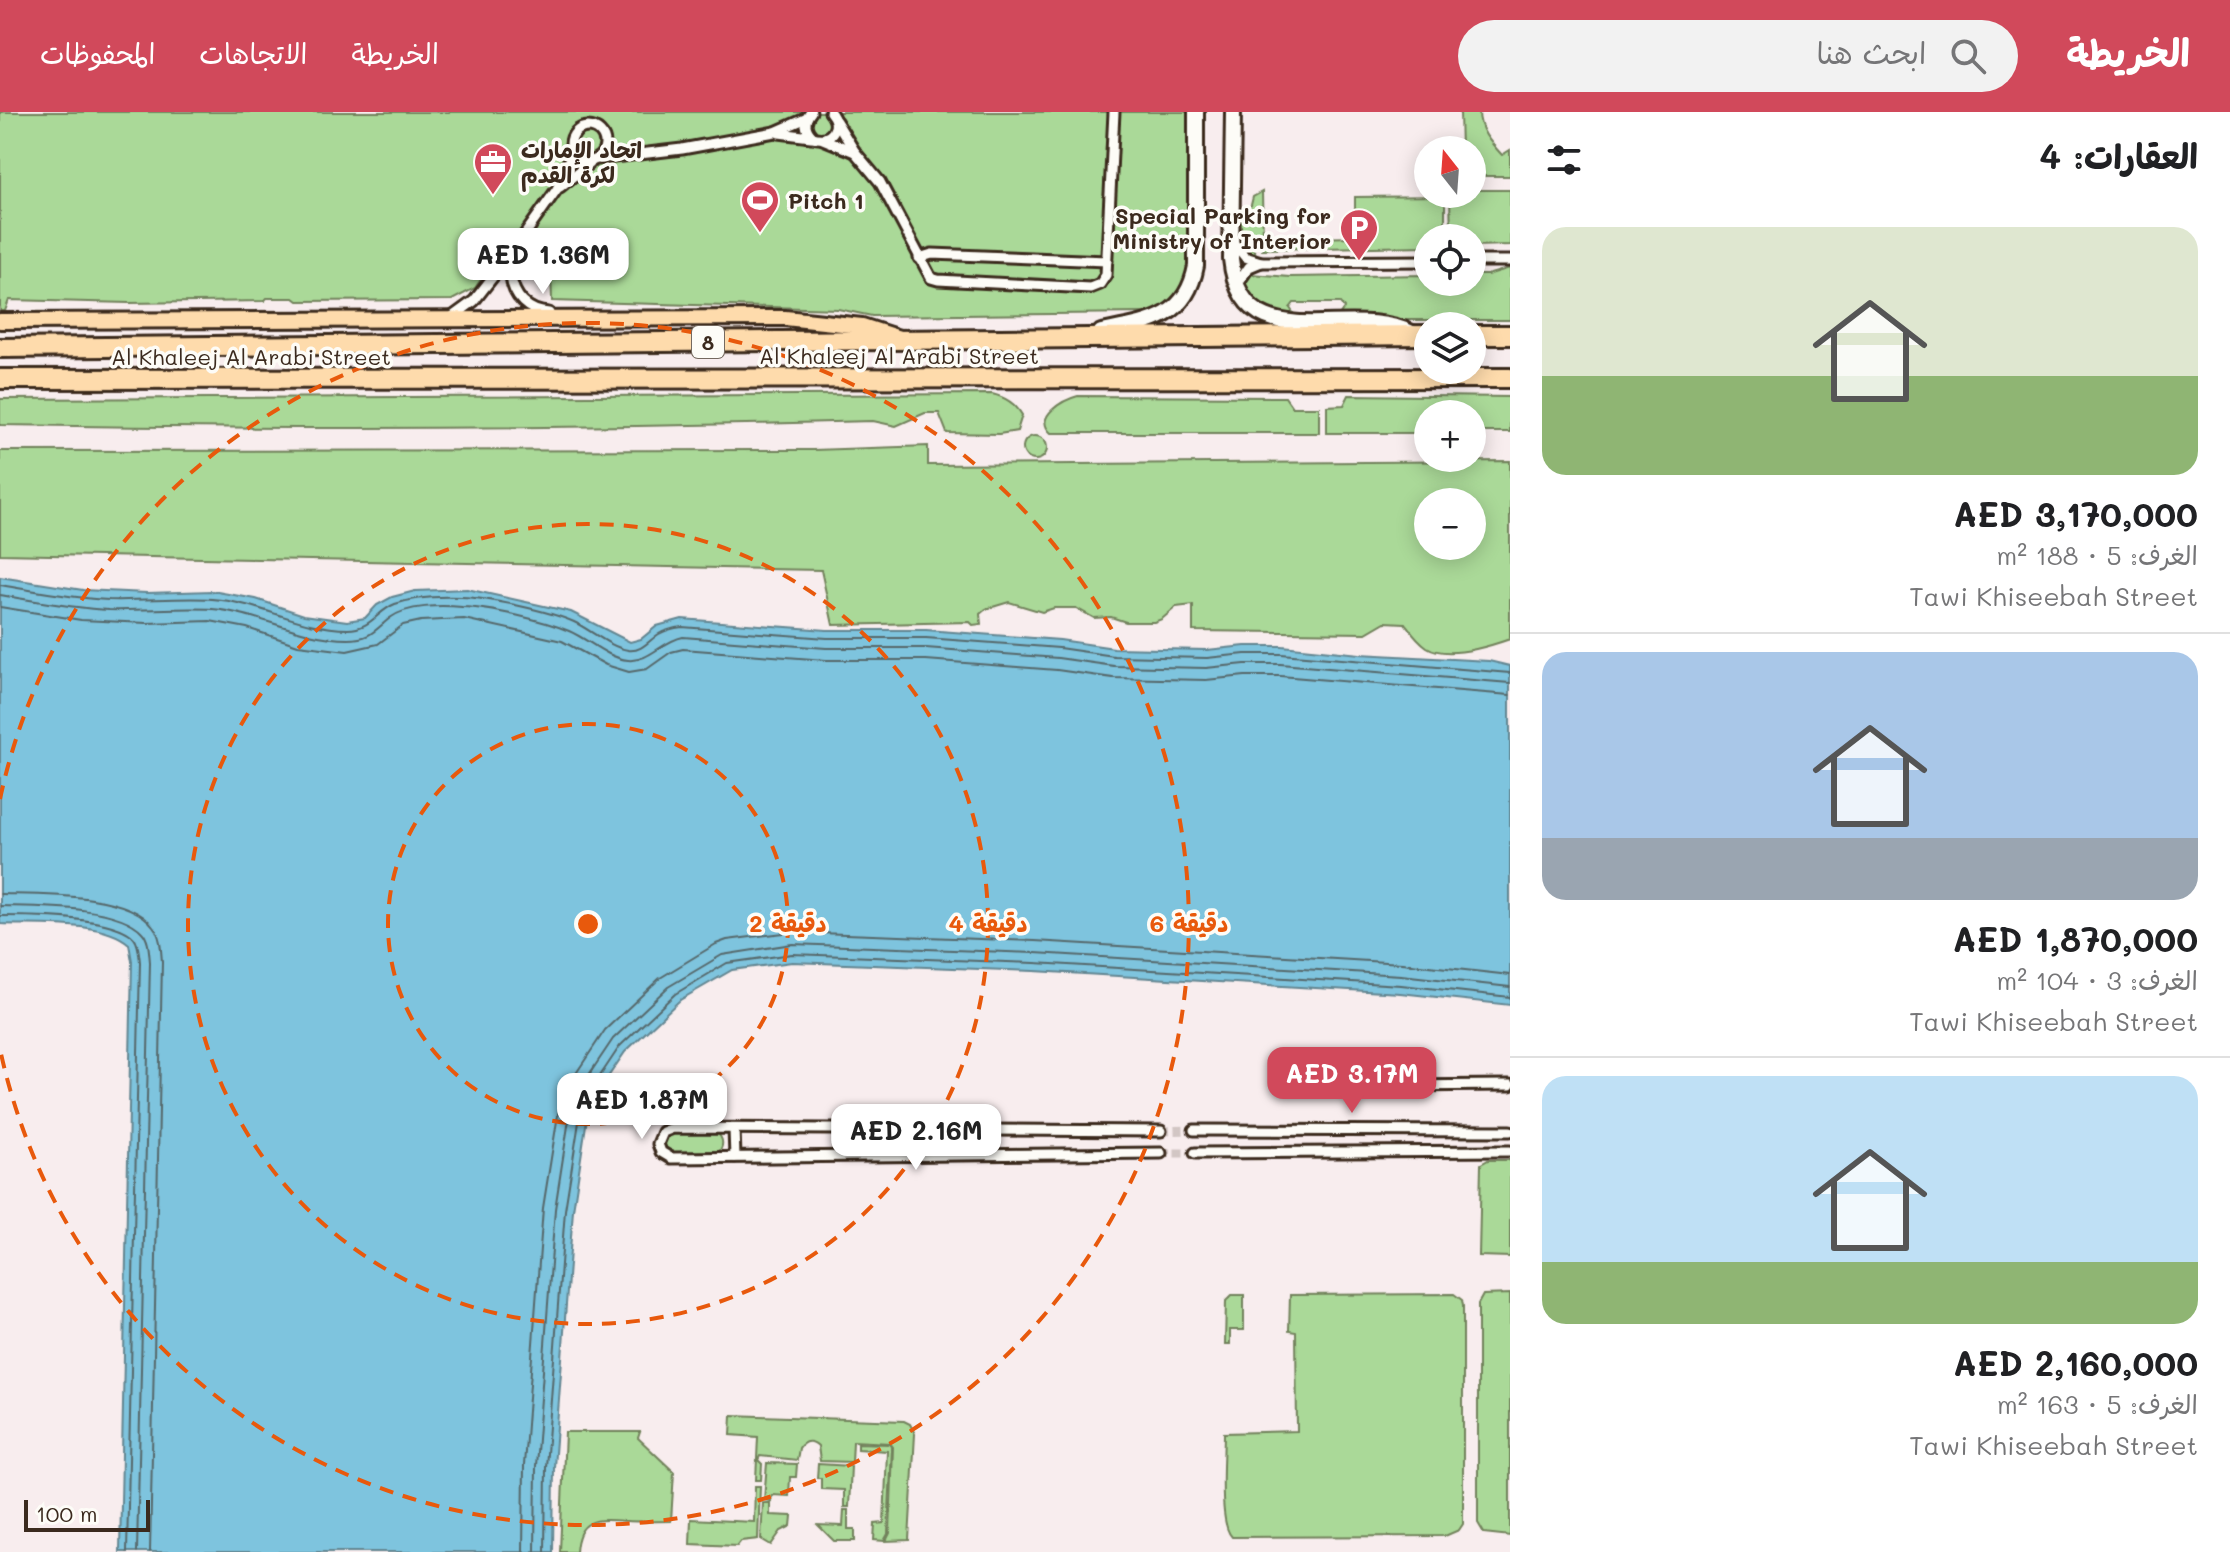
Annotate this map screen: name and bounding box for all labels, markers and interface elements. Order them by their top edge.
search box [1458,20,2018,92]
text: الخريطة [2066,27,2190,77]
text: ابحث هنا [1816,32,1926,72]
icon: search [1946,34,1990,78]
text: المحفوظات [40,35,155,71]
text: الاتجاهات [199,35,307,71]
text: الخريطة [351,35,439,71]
text: العقارات: 4 [2040,133,2198,178]
place label: اتحاد الإمارات لكرة القدم [521,135,642,192]
north arrow [1414,136,1486,208]
map controls [1414,136,1486,560]
icon: filters [1542,138,1586,182]
office icon: اتحاد الإمارات لكرة القدم [472,141,514,196]
sports icon: Pitch 1 [739,179,781,234]
place label: Pitch 1 [788,186,864,215]
place label: Special Parking for Ministry of Interior [1112,201,1331,255]
parking icon: Special Parking for Ministry of Interior [1338,207,1380,262]
button: locate [1414,224,1486,296]
pin: AED 1.36M [451,228,635,296]
text: AED 1.36M [476,237,610,271]
icon: home [1798,279,1942,423]
button: layers [1414,312,1486,384]
road number: 8 [692,326,724,358]
street label: Al Khaleej Al Arabi Street [759,341,1039,370]
street label: Al Khaleej Al Arabi Street [111,342,391,371]
button: + [1414,400,1486,472]
button: − [1414,488,1486,560]
text: AED 3,170,000 [1953,491,2198,536]
text: الغرف: 5 · 188 m² [1997,538,2198,572]
text: Tawi Khiseebah Street [1909,579,2198,613]
icon: home [1798,704,1942,848]
text: 2 دقيقة [749,907,827,938]
text: 4 دقيقة [948,907,1028,938]
text: 6 دقيقة [1150,907,1228,938]
centre of rings [574,910,602,938]
text: AED 1,870,000 [1953,916,2198,961]
text: الغرف: 3 · 104 m² [1997,963,2198,997]
text: Tawi Khiseebah Street [1909,1004,2198,1038]
pin: AED 3.17M [1260,1047,1444,1115]
text: AED 3.17M [1285,1056,1419,1090]
pin: AED 1.87M [550,1073,734,1141]
text: AED 1.87M [575,1082,709,1116]
pin: AED 2.16M [824,1104,1008,1172]
text: AED 2.16M [849,1113,983,1147]
icon: home [1798,1128,1942,1272]
text: AED 2,160,000 [1953,1340,2198,1385]
text: الغرف: 5 · 163 m² [1997,1387,2198,1421]
text: Tawi Khiseebah Street [1909,1428,2198,1462]
scale bar [24,1496,150,1532]
text: 100 m [36,1499,98,1528]

